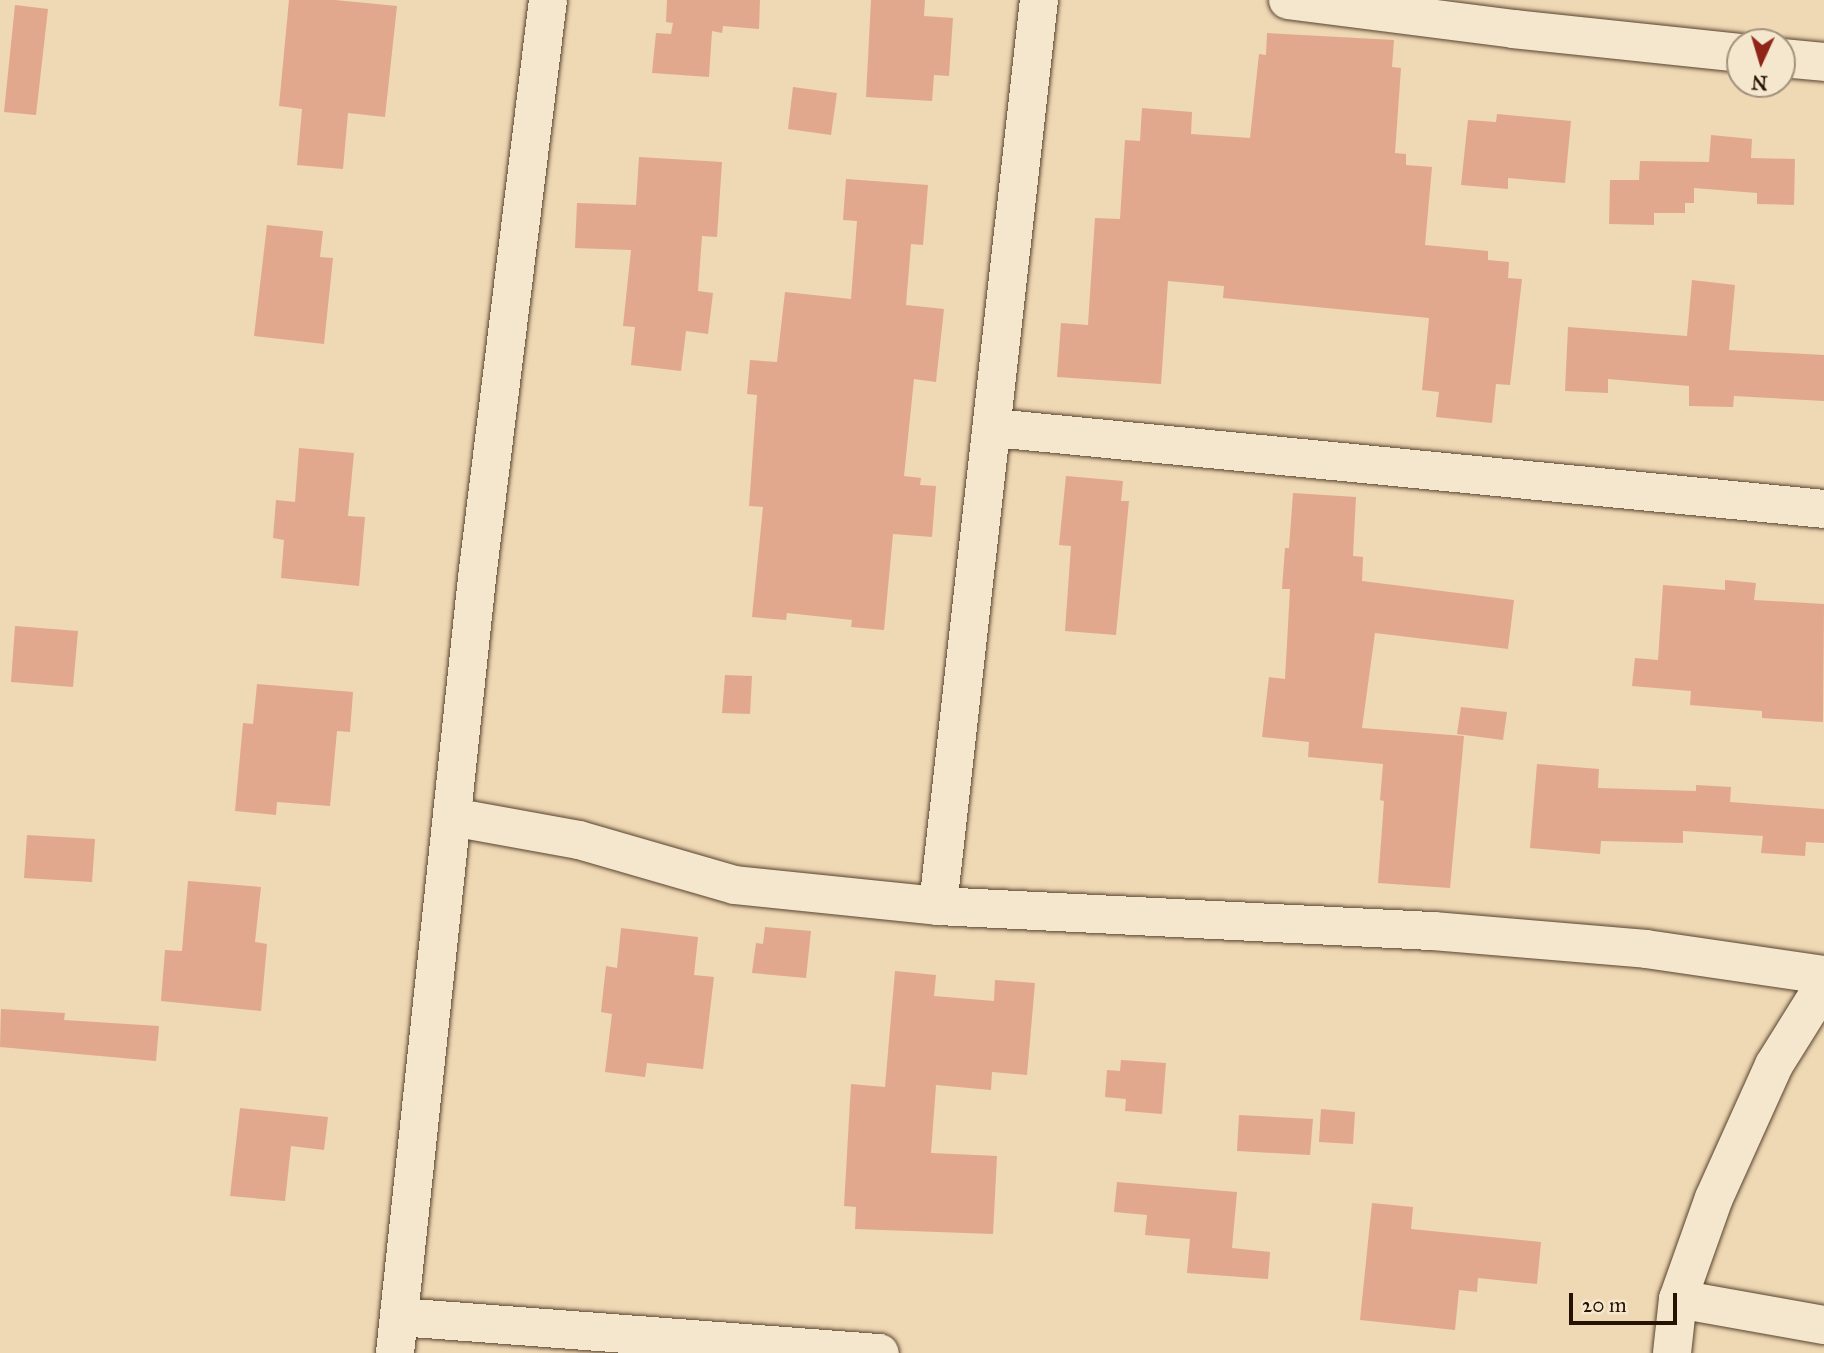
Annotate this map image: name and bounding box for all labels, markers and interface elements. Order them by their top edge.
north arrow [1726,28,1796,98]
text: N [1751,70,1768,94]
scale bar [1572,1280,1680,1324]
text: 20 m [1582,1292,1627,1318]

